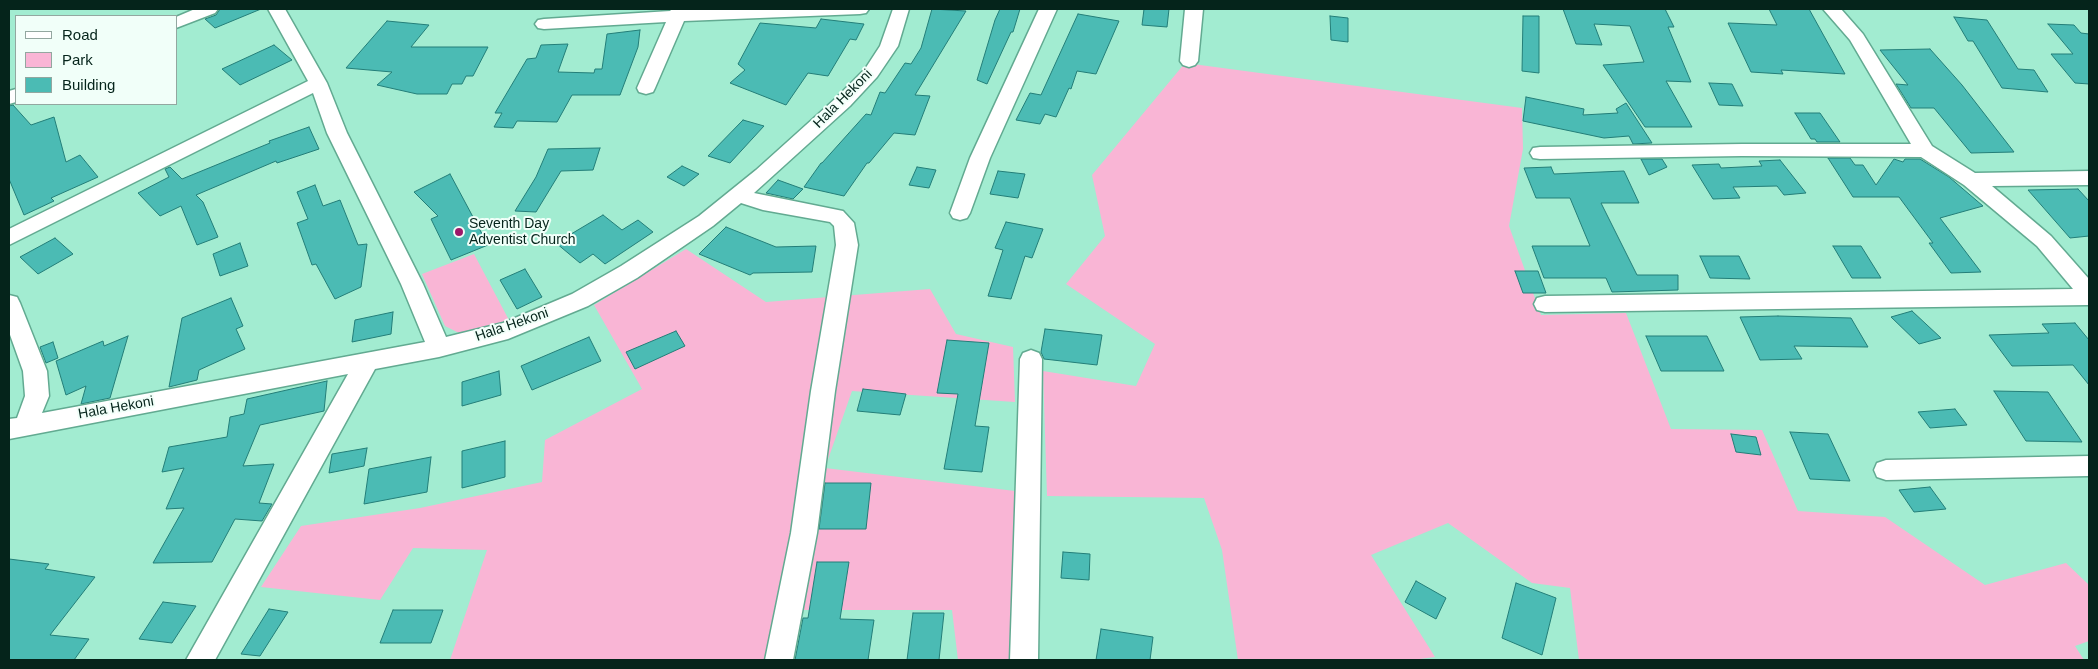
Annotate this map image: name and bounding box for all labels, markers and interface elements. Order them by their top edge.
legend [15,15,178,105]
text: Road [62,26,98,43]
text: Park [62,51,93,68]
street label: Hala Hekoni [810,66,876,132]
text: Building [62,76,115,93]
place label: Seventh Day Adventist Church [469,216,576,248]
marker: Seventh Day Adventist Church [453,226,465,238]
street label: Hala Hekoni [473,305,551,345]
street label: Hala Hekoni [77,393,155,423]

